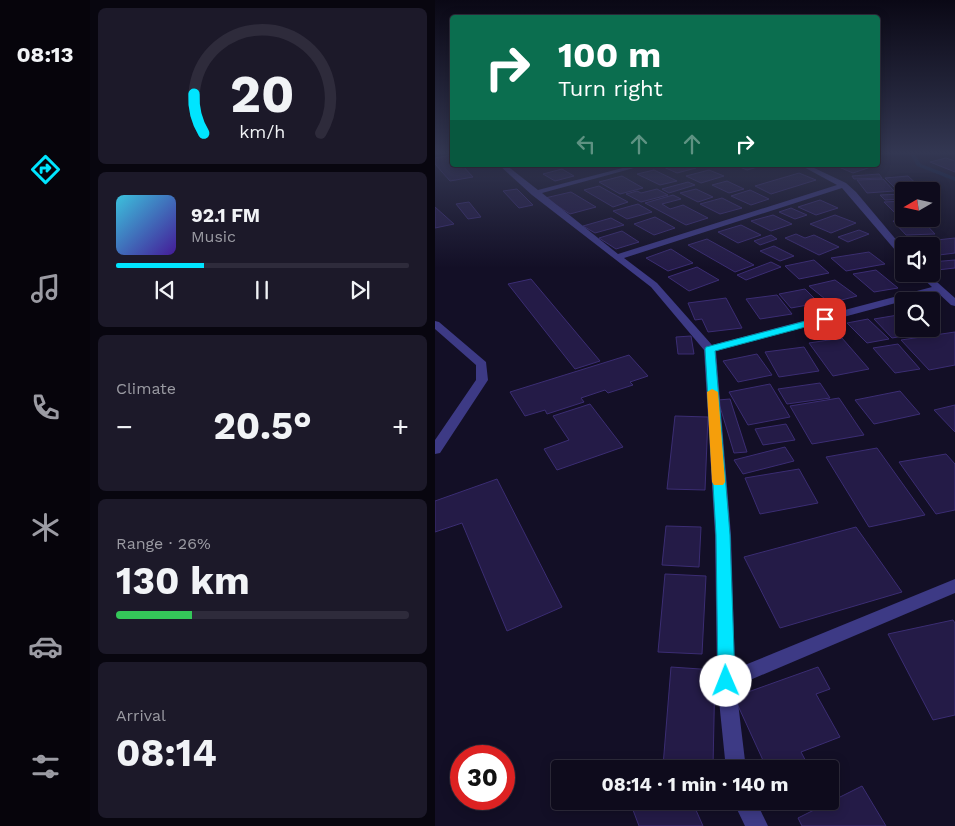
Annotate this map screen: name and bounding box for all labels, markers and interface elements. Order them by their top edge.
text: 100 m [558,34,661,76]
icon: right [475,35,540,100]
text: 08:13 [16,42,74,67]
text: 20 [230,64,295,125]
text: Turn right [558,76,663,101]
text: km/h [239,121,286,142]
icon: left [572,130,600,158]
icon: ahead [625,130,653,158]
icon: ahead [678,130,706,158]
icon: right [731,130,759,158]
icon: directions [28,152,63,187]
north arrow [895,182,940,228]
map controls [895,182,940,337]
text: 92.1 FM [191,204,260,227]
text: Music [191,227,236,246]
button: sound [895,237,940,282]
icon: music [28,271,63,306]
icon: previous [151,276,179,304]
icon: pause [248,276,276,304]
icon: next [346,276,374,304]
button: search [895,292,940,337]
pin [804,298,846,340]
icon: arrive [811,305,839,333]
text: Climate [116,379,176,398]
icon: phone [28,390,63,425]
text: 20.5° [213,404,312,448]
text: − [116,410,133,443]
text: + [392,410,409,443]
icon: climate [28,510,63,545]
text: Range · 26% [116,534,211,553]
text: 130 km [116,559,250,603]
icon: car [28,629,63,664]
position arrow [699,654,751,706]
text: Arrival [116,706,166,725]
text: 08:14 [116,731,217,775]
speed limit sign: 30 [450,745,515,810]
icon: filters [28,749,63,784]
text: 08:14 · 1 min · 140 m [601,773,789,796]

